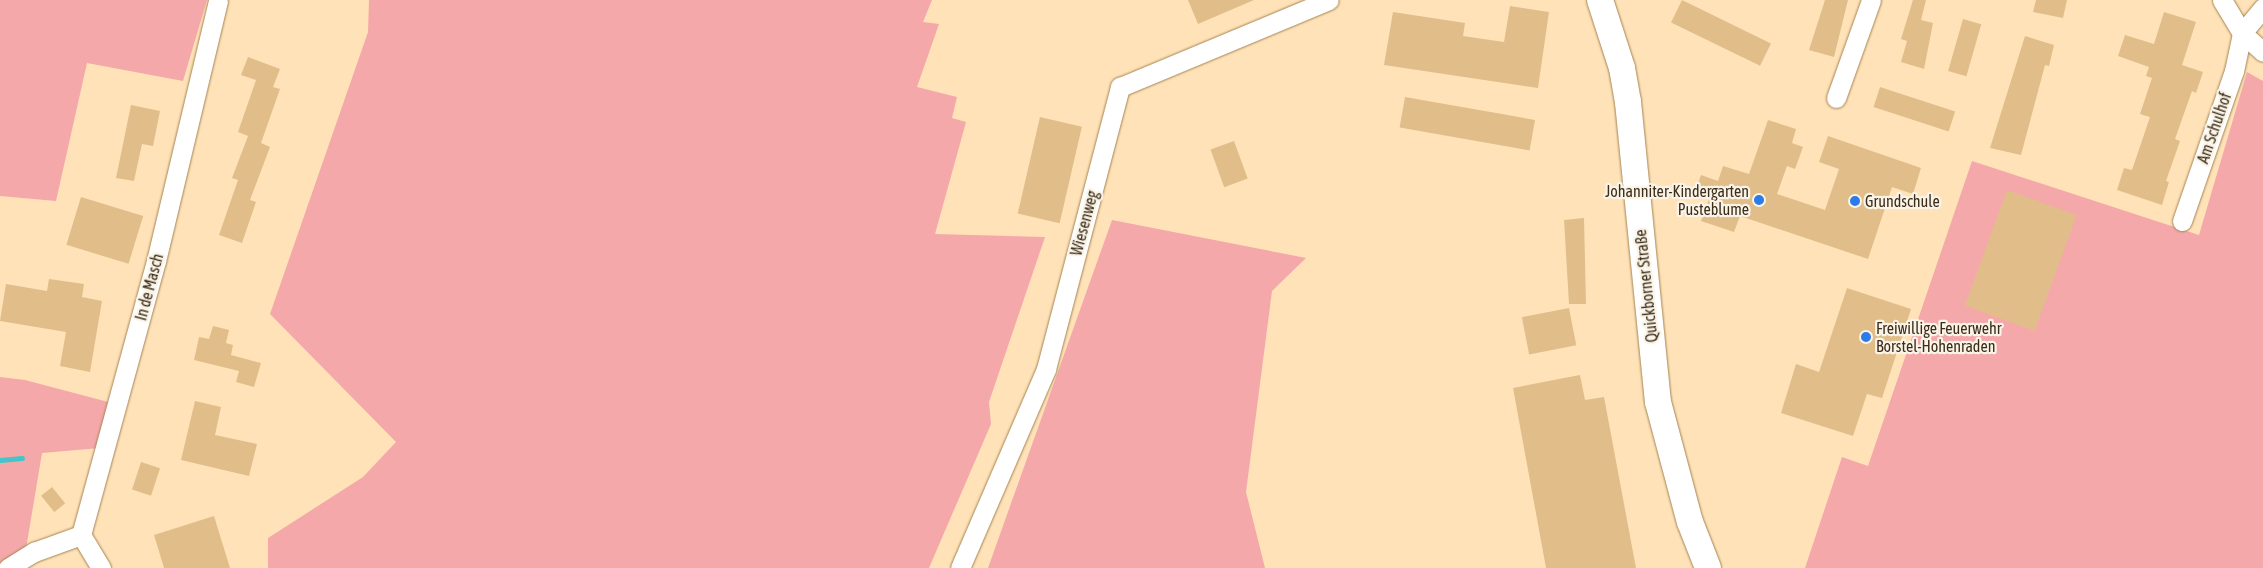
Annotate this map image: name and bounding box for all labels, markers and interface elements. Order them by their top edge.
street label: Am Schulhof [2193,90,2235,166]
place label: Johanniter-Kindergarten Pusteblume [1605,181,1749,219]
street label: Wiesenweg [1066,188,1102,258]
place label: Grundschule [1865,191,1940,211]
marker: Johanniter-Kindergarten Pusteblume [1753,194,1765,206]
marker: Grundschule [1849,195,1861,207]
street label: Quickborner Straße [1631,229,1661,343]
street label: In de Masch [131,251,167,323]
place label: Freiwillige Feuerwehr Borstel-Hohenraden [1876,318,2001,356]
marker: Freiwillige Feuerwehr Borstel-Hohenraden [1860,331,1872,343]

